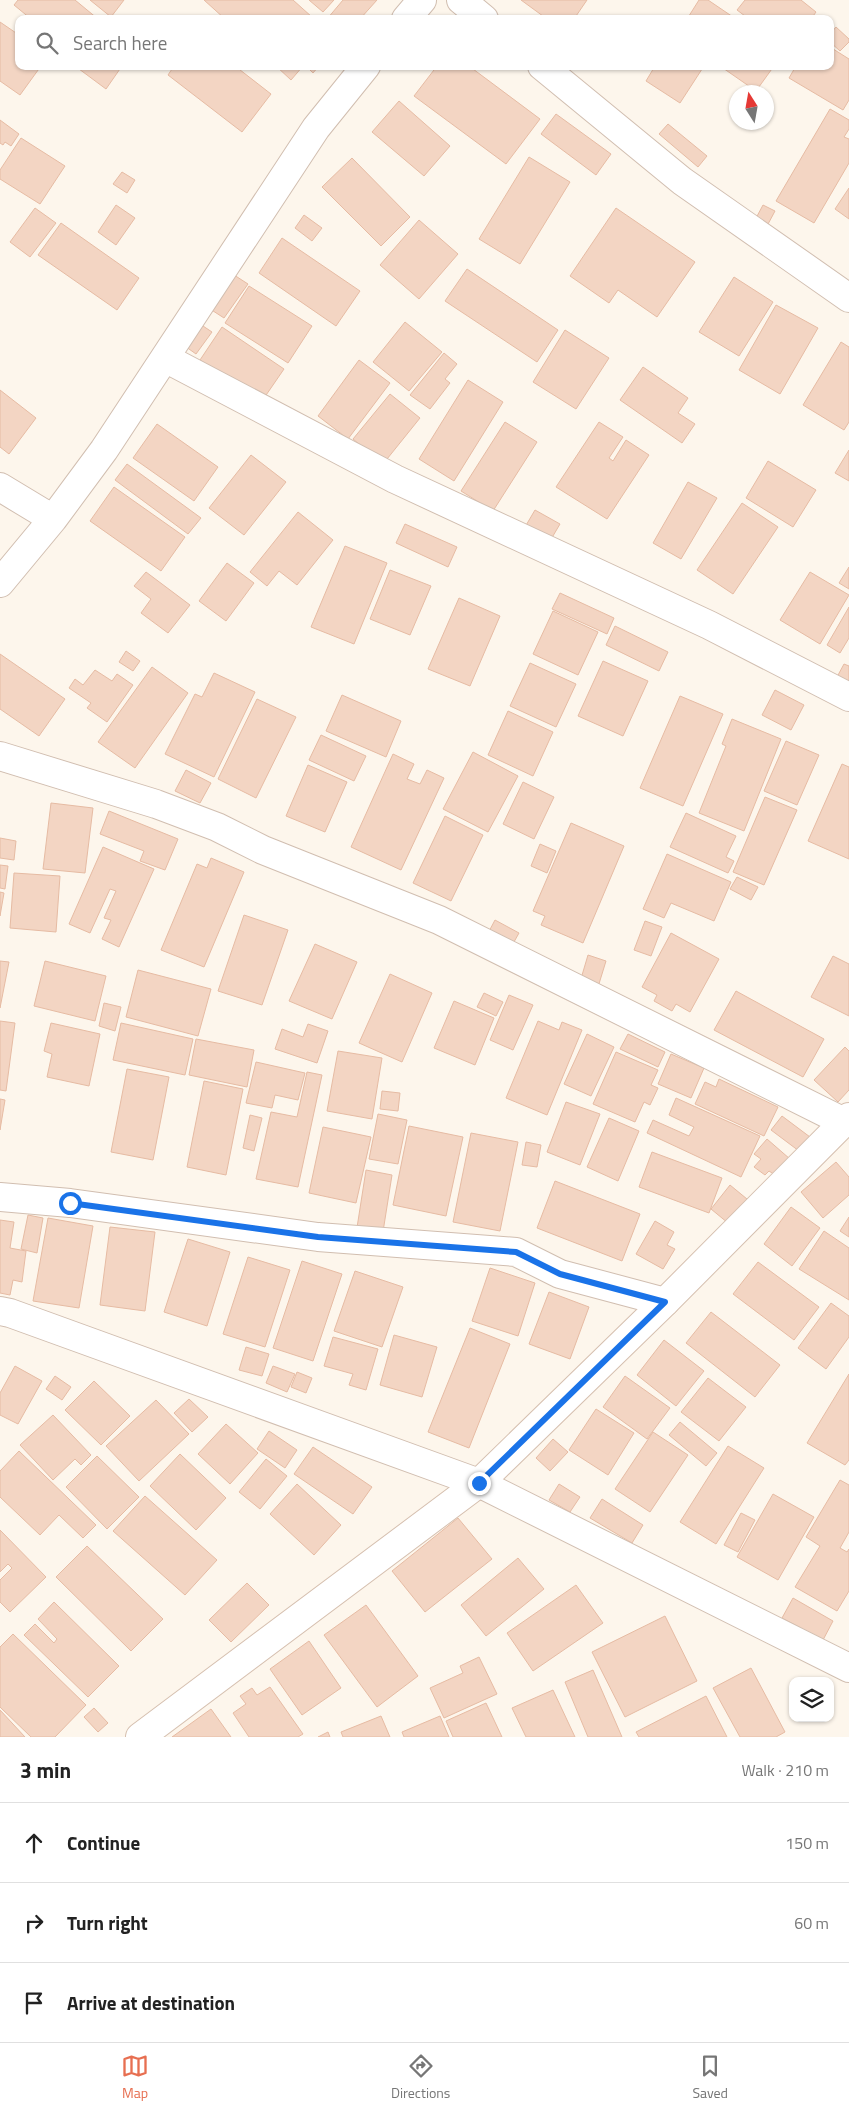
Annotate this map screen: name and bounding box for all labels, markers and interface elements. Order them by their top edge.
search box [15,15,834,70]
text: Search here [73,28,167,57]
icon: search [33,29,61,57]
north arrow [729,85,774,130]
route start [59,1192,82,1215]
route end [468,1472,491,1495]
map controls [789,1677,834,1722]
button: layers [789,1677,834,1722]
text: 3 min [20,1754,71,1786]
text: Walk · 210 m [741,1758,829,1782]
text: Continue [67,1828,140,1857]
icon: ahead [20,1829,48,1857]
text: 150 m [785,1831,829,1855]
text: Turn right [67,1908,148,1937]
icon: right [20,1909,48,1937]
text: 60 m [794,1911,829,1935]
text: Arrive at destination [67,1988,235,2017]
icon: arrive [20,1989,48,2017]
tab: Map [121,2052,149,2103]
tab: Directions [391,2052,450,2103]
tab: Saved [692,2052,728,2103]

